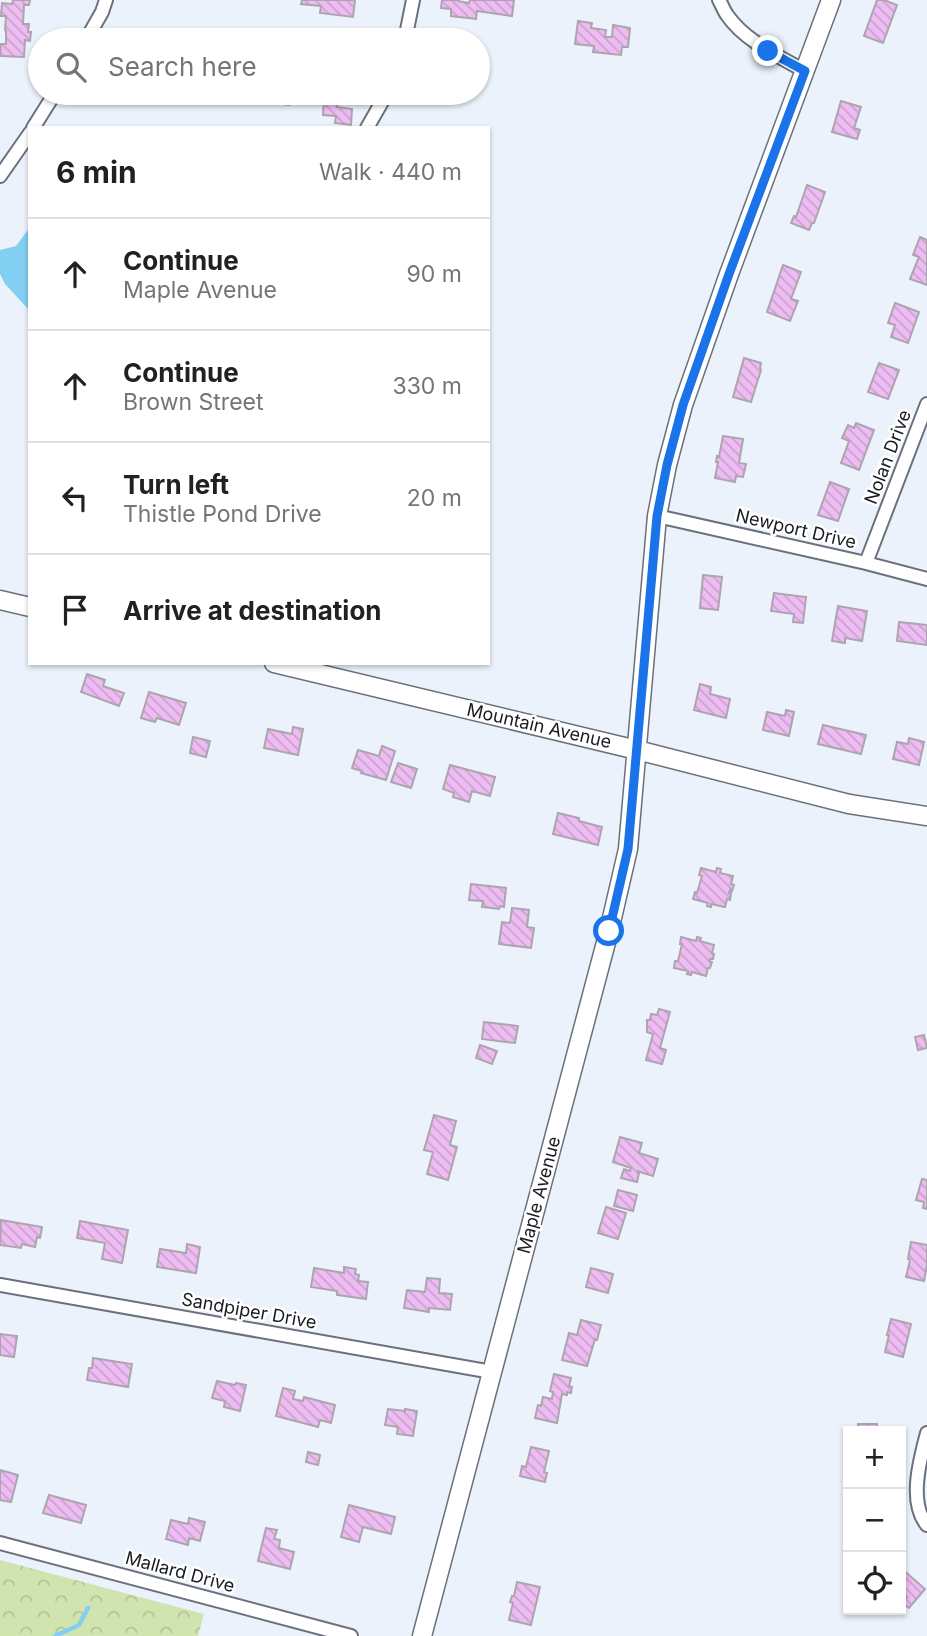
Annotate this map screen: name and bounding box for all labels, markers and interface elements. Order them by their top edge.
search box [28,28,490,105]
route end [752,35,783,66]
icon: search [52,48,90,86]
text: Search here [108,51,257,82]
text: 6 min [56,154,137,190]
text: Walk · 440 m [319,158,462,186]
text: Continue [123,245,239,276]
icon: ahead [56,255,94,293]
text: 90 m [407,260,462,288]
text: Maple Avenue [123,276,277,304]
text: Continue [123,357,239,388]
icon: ahead [56,367,94,405]
text: 330 m [392,372,462,400]
text: Brown Street [123,388,263,416]
street label: Nolan Drive [860,407,915,507]
text: Turn left [123,469,229,500]
icon: left [56,479,94,517]
text: 20 m [407,484,462,512]
text: Thistle Pond Drive [123,500,322,528]
street label: Newport Drive [734,504,858,553]
icon: arrive [56,591,94,629]
text: Arrive at destination [123,595,382,626]
street label: Mountain Avenue [465,699,613,752]
route start [593,915,624,946]
street label: Maple Avenue [513,1134,564,1256]
street label: Sandpiper Drive [180,1288,318,1333]
map controls [843,1426,906,1615]
button: + [843,1426,906,1489]
button: − [843,1489,906,1552]
street label: Mallard Drive [123,1547,237,1596]
button: locate [843,1552,906,1615]

